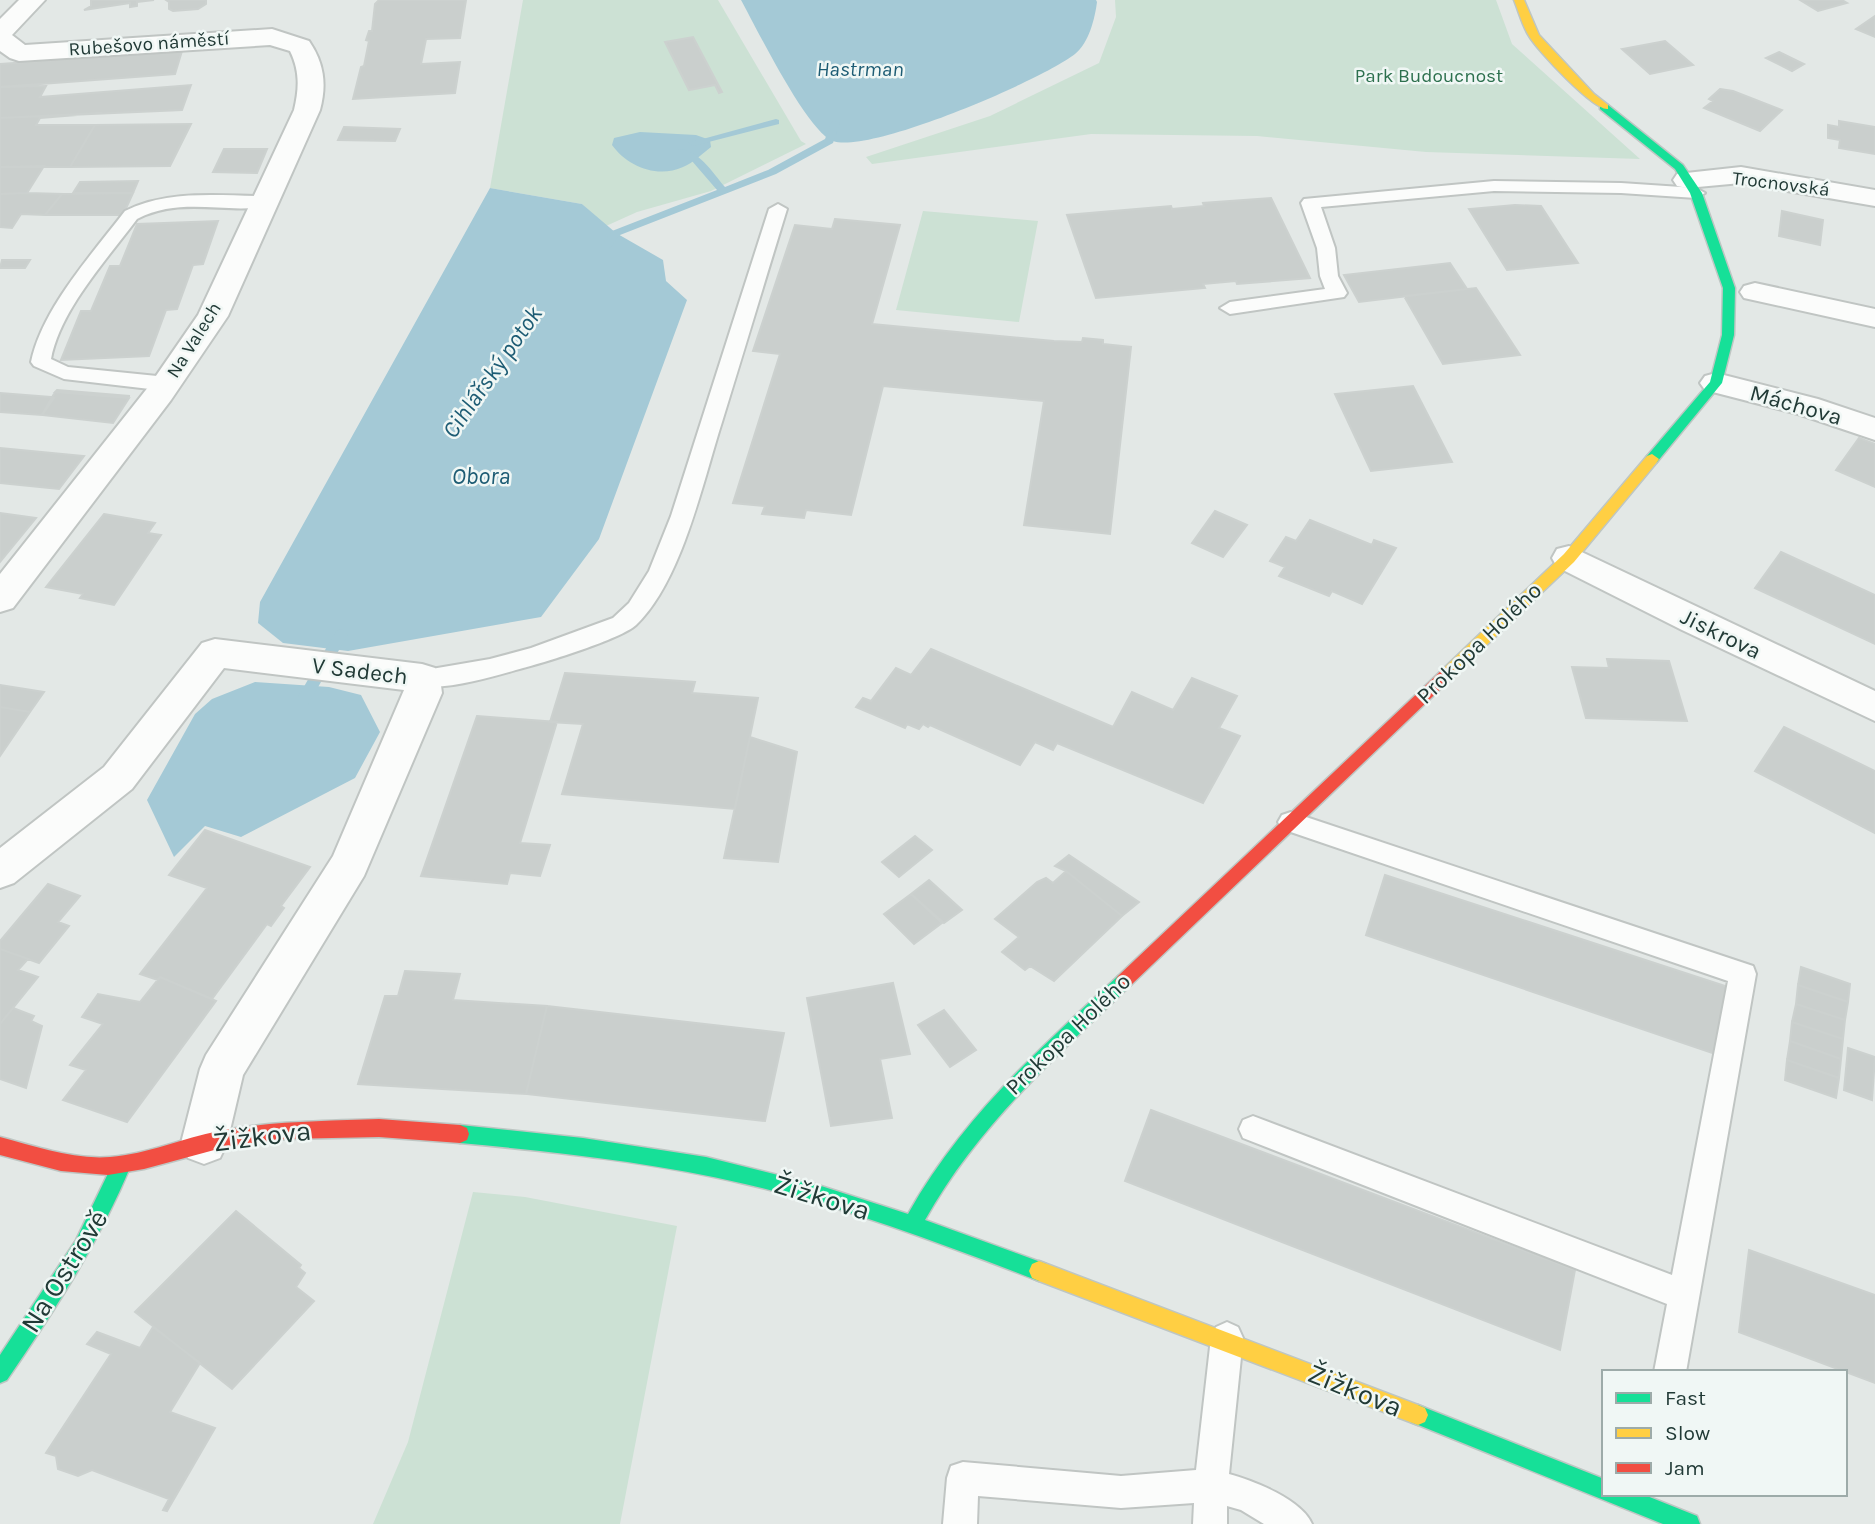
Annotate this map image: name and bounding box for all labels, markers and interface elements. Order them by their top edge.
street label: Rubešovo náměstí [68,27,231,61]
water label: Hastrman [816,57,904,81]
park label: Park Budoucnost [1355,65,1503,87]
street label: Trocnovská [1731,167,1831,201]
street label: Na Valech [162,298,226,382]
water label: Cihlářský potok [436,300,548,443]
street label: Máchova [1747,379,1845,431]
water label: Obora [452,462,510,490]
street label: Prokopa Holého [1411,577,1547,709]
street label: Jiskrova [1676,603,1766,665]
street label: V Sadech [311,652,409,690]
street label: Prokopa Holého [1000,968,1136,1100]
street label: Žižkova [211,1114,313,1158]
street label: Žižkova [770,1167,874,1227]
street label: Na Ostrově [13,1204,115,1338]
street label: Žižkova [1303,1356,1407,1424]
legend [1602,1370,1847,1496]
text: Fast [1665,1386,1706,1410]
text: Slow [1665,1421,1710,1445]
text: Jam [1665,1456,1705,1480]

